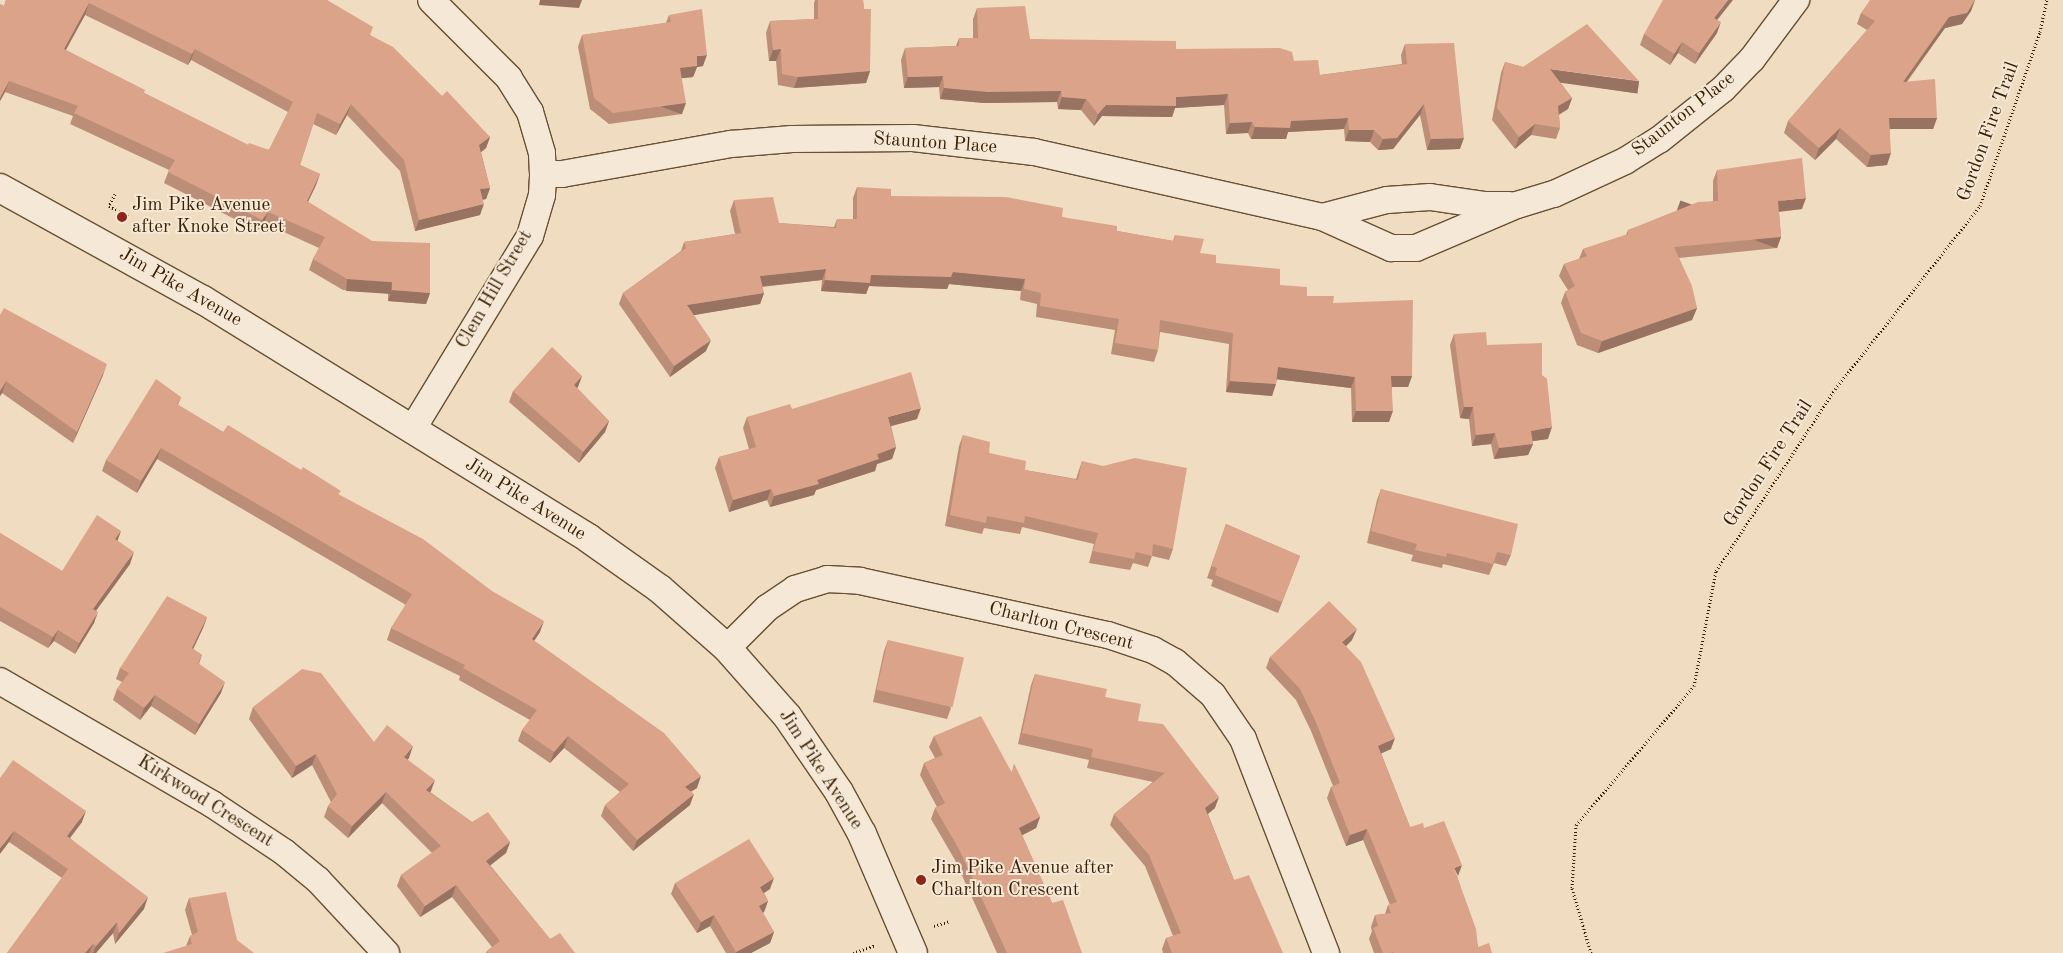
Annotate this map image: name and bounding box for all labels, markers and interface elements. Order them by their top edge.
street label: Gordon Fire Trail [1953,59,2025,205]
street label: Staunton Place [1628,68,1740,162]
street label: Staunton Place [872,128,998,160]
place label: Jim Pike Avenue after Knoke Street [132,195,284,239]
marker: Jim Pike Avenue after Knoke Street [116,211,128,223]
street label: Clem Hill Street [452,227,538,353]
street label: Jim Pike Avenue [114,244,246,332]
street label: Gordon Fire Trail [1720,396,1818,532]
street label: Jim Pike Avenue [460,454,590,546]
street label: Charlton Crescent [986,598,1136,656]
street label: Jim Pike Avenue [773,706,867,834]
street label: Kirkwood Crescent [133,751,277,853]
place label: Jim Pike Avenue after Charlton Crescent [931,858,1113,902]
marker: Jim Pike Avenue after Charlton Crescent [915,874,927,886]

